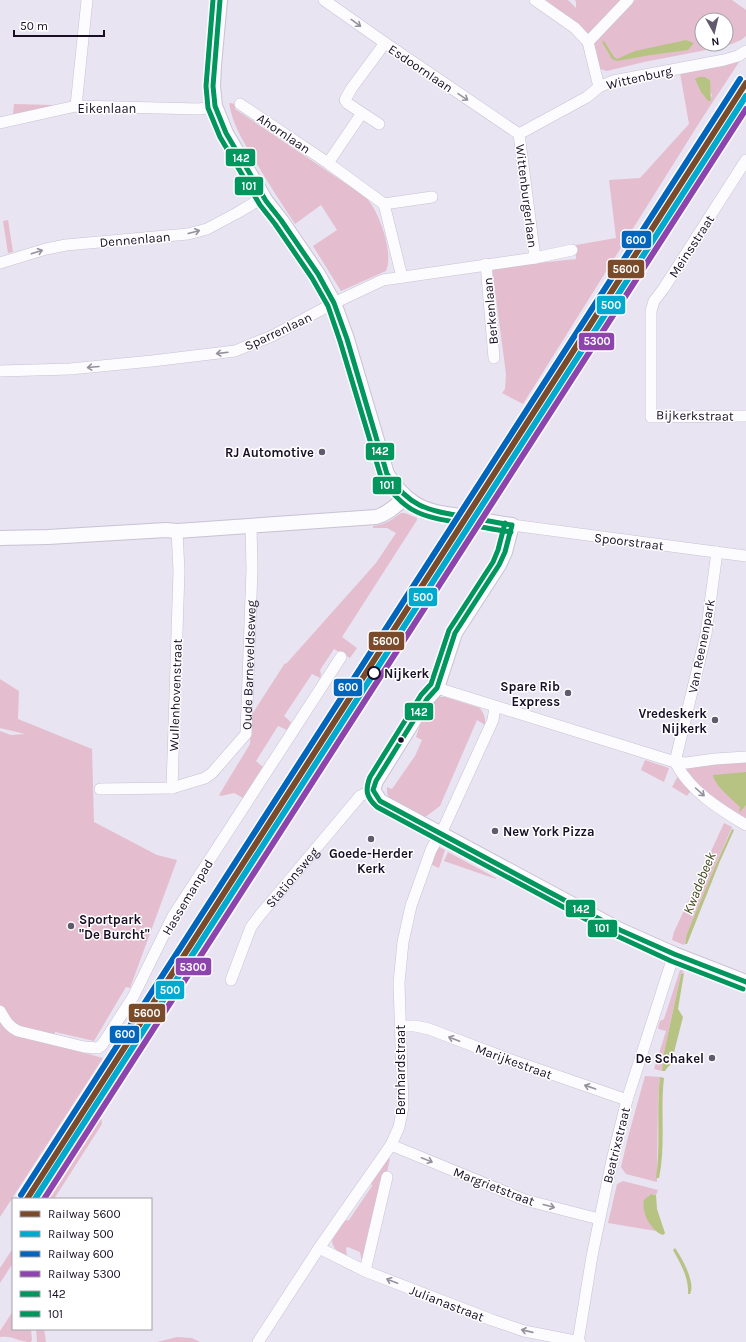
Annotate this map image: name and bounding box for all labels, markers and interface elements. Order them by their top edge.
scale bar [14,12,104,38]
north arrow [694,12,734,52]
text: 50 m [20,19,48,33]
one-way arrow [350,19,361,27]
text: N [711,34,720,48]
street label: Esdoornlaan [386,41,456,95]
street label: Wittenburg [605,62,674,92]
one-way arrow [457,93,468,101]
street label: Eikenlaan [78,101,136,116]
street label: Ahornlaan [254,110,313,157]
street label: Wittenburgerlaan [513,143,540,249]
line badge: 142 [225,148,256,167]
text: 142 [232,152,250,165]
line badge: 101 [234,176,264,196]
text: 101 [242,180,256,193]
street label: Meinsstraat [666,212,717,280]
one-way arrow [187,228,200,235]
street label: Dennenlaan [99,229,171,250]
line badge: 600 [621,230,652,249]
text: 600 [626,234,646,247]
one-way arrow [31,248,44,255]
line badge: 5600 [607,259,645,279]
text: 5600 [613,263,640,276]
street label: Berkenlaan [480,277,501,345]
line badge: 500 [596,295,626,315]
text: 500 [601,299,621,312]
street label: Sparrenlaan [242,309,314,354]
line badge: 5300 [578,332,615,351]
text: 5300 [583,335,611,348]
one-way arrow [216,349,229,356]
one-way arrow [87,363,100,370]
street label: Bijkerkstraat [656,407,734,424]
line badge: 142 [365,442,395,461]
place label: RJ Automotive [225,445,314,460]
text: 142 [371,445,389,458]
marker: RJ Automotive [317,447,327,457]
line badge: 101 [372,476,402,495]
text: 101 [380,479,394,492]
street label: Spoorstraat [593,530,665,553]
line badge: 500 [408,587,438,607]
text: 500 [413,591,433,604]
street label: Van Reenenpark [685,598,718,694]
street label: Oude Barneveldseweg [239,599,259,730]
line badge: 5600 [368,631,405,651]
text: 5600 [373,635,400,648]
street label: Wullenhovenstraat [166,638,185,752]
marker: Nijkerk [367,666,381,680]
place label: Nijkerk [384,666,430,681]
line badge: 600 [333,678,363,697]
place label: Spare Rib Express [500,679,560,709]
text: 600 [338,681,358,694]
marker: Spare Rib Express [563,688,573,698]
line badge: 142 [404,702,434,721]
text: 142 [410,706,428,719]
place label: Vredeskerk Nijkerk [638,706,707,736]
marker: Vredeskerk Nijkerk [710,715,720,725]
unlabelled marker [396,735,406,745]
one-way arrow [695,788,705,797]
place label: New York Pizza [503,824,595,839]
marker: New York Pizza [490,826,500,836]
marker: Goede-Herder Kerk [366,834,376,844]
street label: Stationsweg [263,844,322,911]
place label: Goede-Herder Kerk [329,846,414,876]
water label: Kwadebeek [679,849,720,917]
street label: Hassemanpad [159,857,216,938]
line badge: 142 [565,899,596,918]
text: 142 [572,903,590,916]
place label: Sportpark "De Burcht" [79,912,150,942]
line badge: 101 [587,919,618,938]
marker: Sportpark "De Burcht" [66,921,76,931]
text: 101 [595,922,609,935]
line badge: 5300 [175,957,212,976]
text: 5300 [179,961,207,974]
line badge: 500 [155,980,185,1000]
text: 500 [160,984,180,997]
line badge: 5600 [128,1003,166,1023]
text: 5600 [134,1007,161,1020]
line badge: 600 [109,1025,140,1044]
street label: Bernhardstraat [393,1025,408,1115]
text: 600 [115,1028,135,1041]
one-way arrow [449,1035,461,1043]
street label: Marijkestraat [473,1041,554,1082]
place label: De Schakel [635,1051,704,1066]
marker: De Schakel [707,1053,717,1063]
one-way arrow [584,1083,596,1091]
street label: Beatrixstraat [600,1106,633,1185]
one-way arrow [421,1156,433,1164]
street label: Margrietstraat [451,1164,537,1209]
legend [12,1198,152,1330]
one-way arrow [542,1203,555,1210]
text: Railway 5600 [48,1207,121,1221]
text: Railway 500 [48,1227,114,1241]
text: Railway 600 [48,1247,114,1261]
text: Railway 5300 [48,1267,121,1281]
one-way arrow [386,1277,398,1285]
street label: Julianastraat [408,1282,486,1325]
text: 142 [48,1287,66,1301]
text: 101 [48,1307,63,1321]
one-way arrow [520,1327,533,1334]

